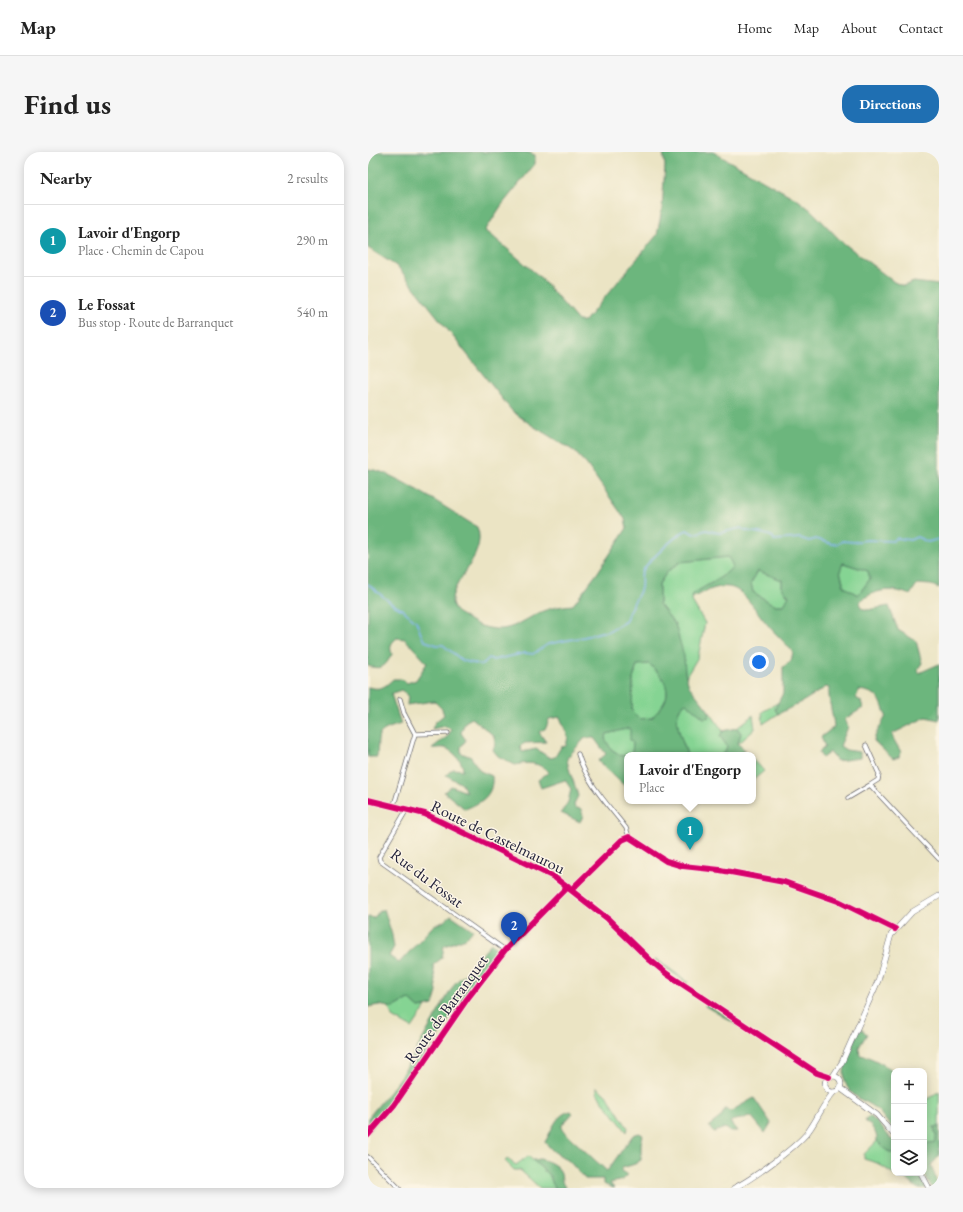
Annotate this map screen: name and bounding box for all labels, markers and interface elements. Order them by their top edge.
text: Map [20,15,56,40]
text: Home [737,19,772,37]
text: Map [794,19,819,37]
text: About [841,19,877,37]
text: Contact [899,19,943,37]
button: Directions [842,85,939,123]
text: Find us [24,86,111,122]
text: Nearby [40,167,92,189]
text: 2 results [287,170,328,187]
text: Lavoir d'Engorp [78,223,180,242]
text: 1 [50,232,56,249]
text: 290 m [297,232,328,249]
text: Place · Chemin de Capou [78,242,204,259]
text: Le Fossat [78,295,135,314]
text: 2 [50,304,56,321]
text: 540 m [297,304,328,321]
text: Bus stop · Route de Barranquet [78,314,233,331]
your location [749,652,769,672]
popup [624,752,756,804]
text: Lavoir d'Engorp [639,760,741,779]
text: Place [639,779,665,796]
street label: Route de Castelmaurou [427,795,569,879]
pin: 1 [677,817,703,850]
street label: Rue du Fossat [386,844,468,912]
pin: 2 [501,912,527,945]
street label: Route de Barranquet [400,951,492,1067]
map controls [891,1068,927,1176]
button: + [891,1068,927,1104]
button: − [891,1104,927,1140]
button: layers [891,1140,927,1176]

